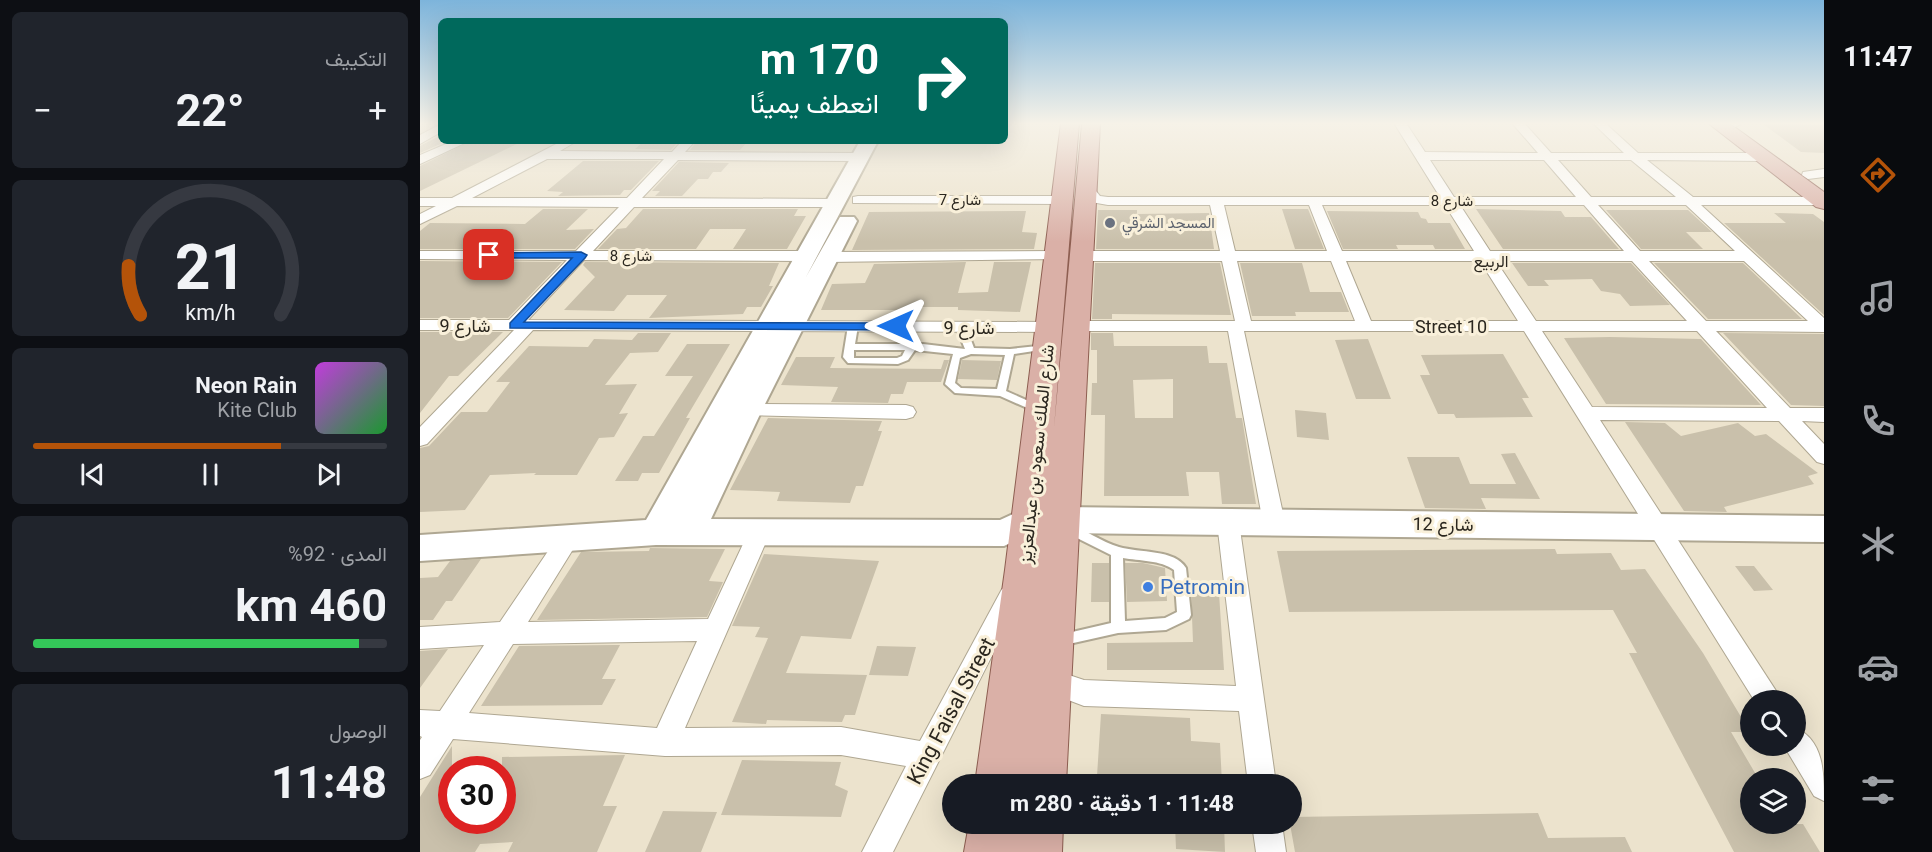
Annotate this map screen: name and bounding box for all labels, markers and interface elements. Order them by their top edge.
text: 170 m [760,35,879,84]
text: 11:47 [1843,41,1913,73]
icon: right [900,42,978,120]
text: التكييف [325,47,387,71]
text: 22° [175,84,245,137]
text: انعطف يمينًا [750,88,879,120]
text: − [33,91,52,130]
text: + [368,91,387,130]
icon: directions [1857,154,1899,196]
street label: شارع 7 [939,191,981,211]
street label: شارع 8 [1431,192,1473,212]
place label: المسجد الشرقي [1122,214,1215,236]
marker: المسجد الشرقي [1103,216,1117,230]
pin [463,229,514,280]
text: 21 [174,231,246,304]
icon: arrive [472,238,505,271]
street label: شارع 8 [610,247,652,267]
district label: الربيع [1473,252,1509,273]
icon: music [1857,277,1899,319]
position arrow [864,294,928,358]
text: km/h [185,300,235,325]
street label: شارع 9 [440,315,490,338]
street label: Street 10 [1415,316,1487,337]
street label: شارع 9 [944,317,994,340]
street label: شارع الملك سعود بن عبدالعزيز [1014,343,1060,566]
text: Neon Rain [195,373,297,398]
text: Kite Club [217,398,297,422]
icon: phone [1857,400,1899,442]
icon: previous [76,458,109,491]
icon: pause [194,458,227,491]
icon: next [312,458,345,491]
street label: شارع 12 [1412,513,1474,537]
icon: climate [1857,523,1899,565]
text: المدى · 92% [288,542,387,566]
place label: Petromin [1160,575,1245,599]
text: 460 km [235,579,387,632]
marker: Petromin [1141,580,1155,594]
street label: King Faisal Street [902,633,1000,788]
icon: car [1857,646,1899,688]
map controls [1740,690,1806,834]
button: search [1740,690,1806,756]
text: الوصول [329,719,387,743]
text: 11:48 [271,756,387,809]
speed limit sign: 30 [438,756,516,834]
button: layers [1740,768,1806,834]
icon: filters [1857,769,1899,811]
text: 11:48 · 1 دقيقة · 280 m [1010,791,1234,816]

